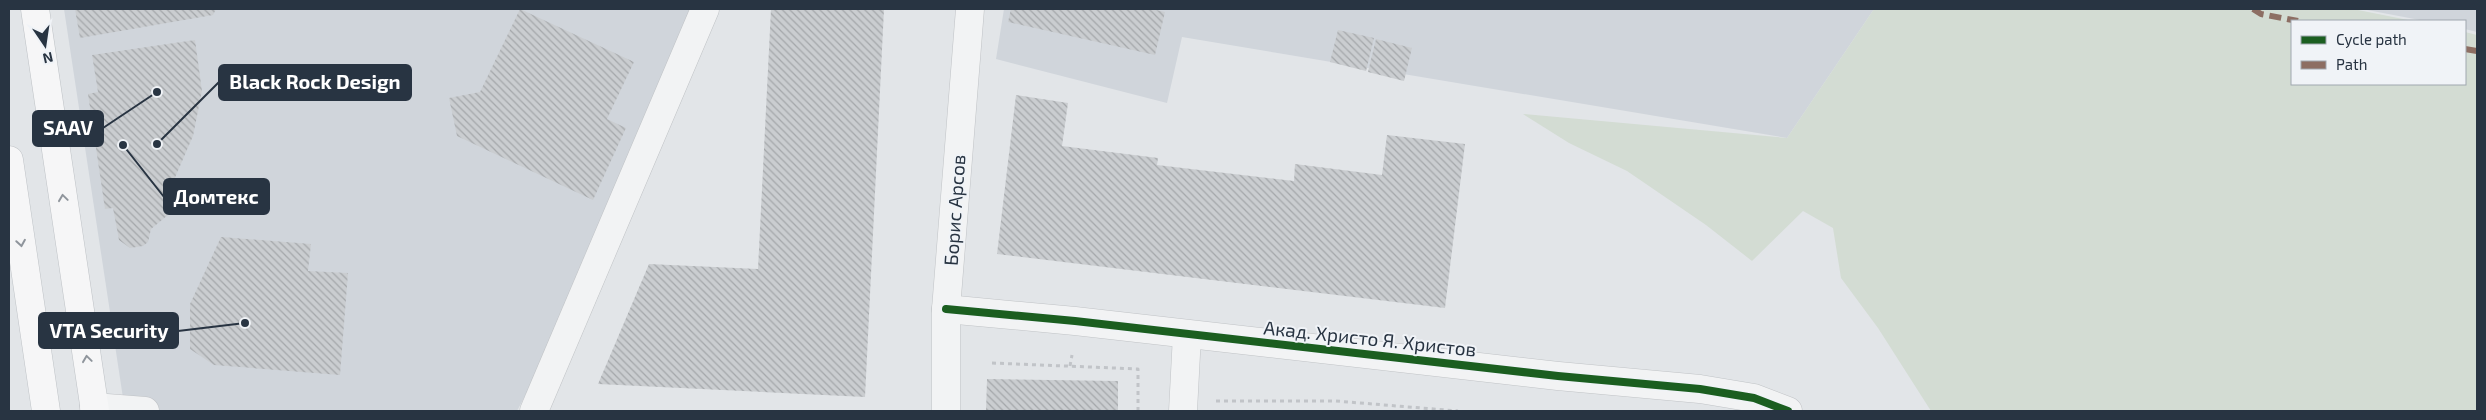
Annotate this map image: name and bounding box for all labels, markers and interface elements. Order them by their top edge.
north arrow [20,20,70,70]
legend [2291,20,2466,85]
text: Cycle path [2336,30,2407,48]
text: N [41,49,55,68]
text: Path [2336,55,2367,73]
callout: Black Rock Design [219,65,411,100]
text: Black Rock Design [229,69,401,93]
callout: SAAV [33,111,103,146]
text: SAAV [43,115,93,139]
street label: Борис Арсов [939,154,969,266]
callout: Домтекс [164,179,269,214]
text: Домтекс [173,184,259,208]
one-way arrow [58,194,69,202]
one-way arrow [15,239,26,247]
callout: VTA Security [39,313,178,348]
street label: Акад. Христо Я. Христов [1263,315,1477,361]
text: VTA Security [49,318,169,343]
one-way arrow [82,355,93,363]

